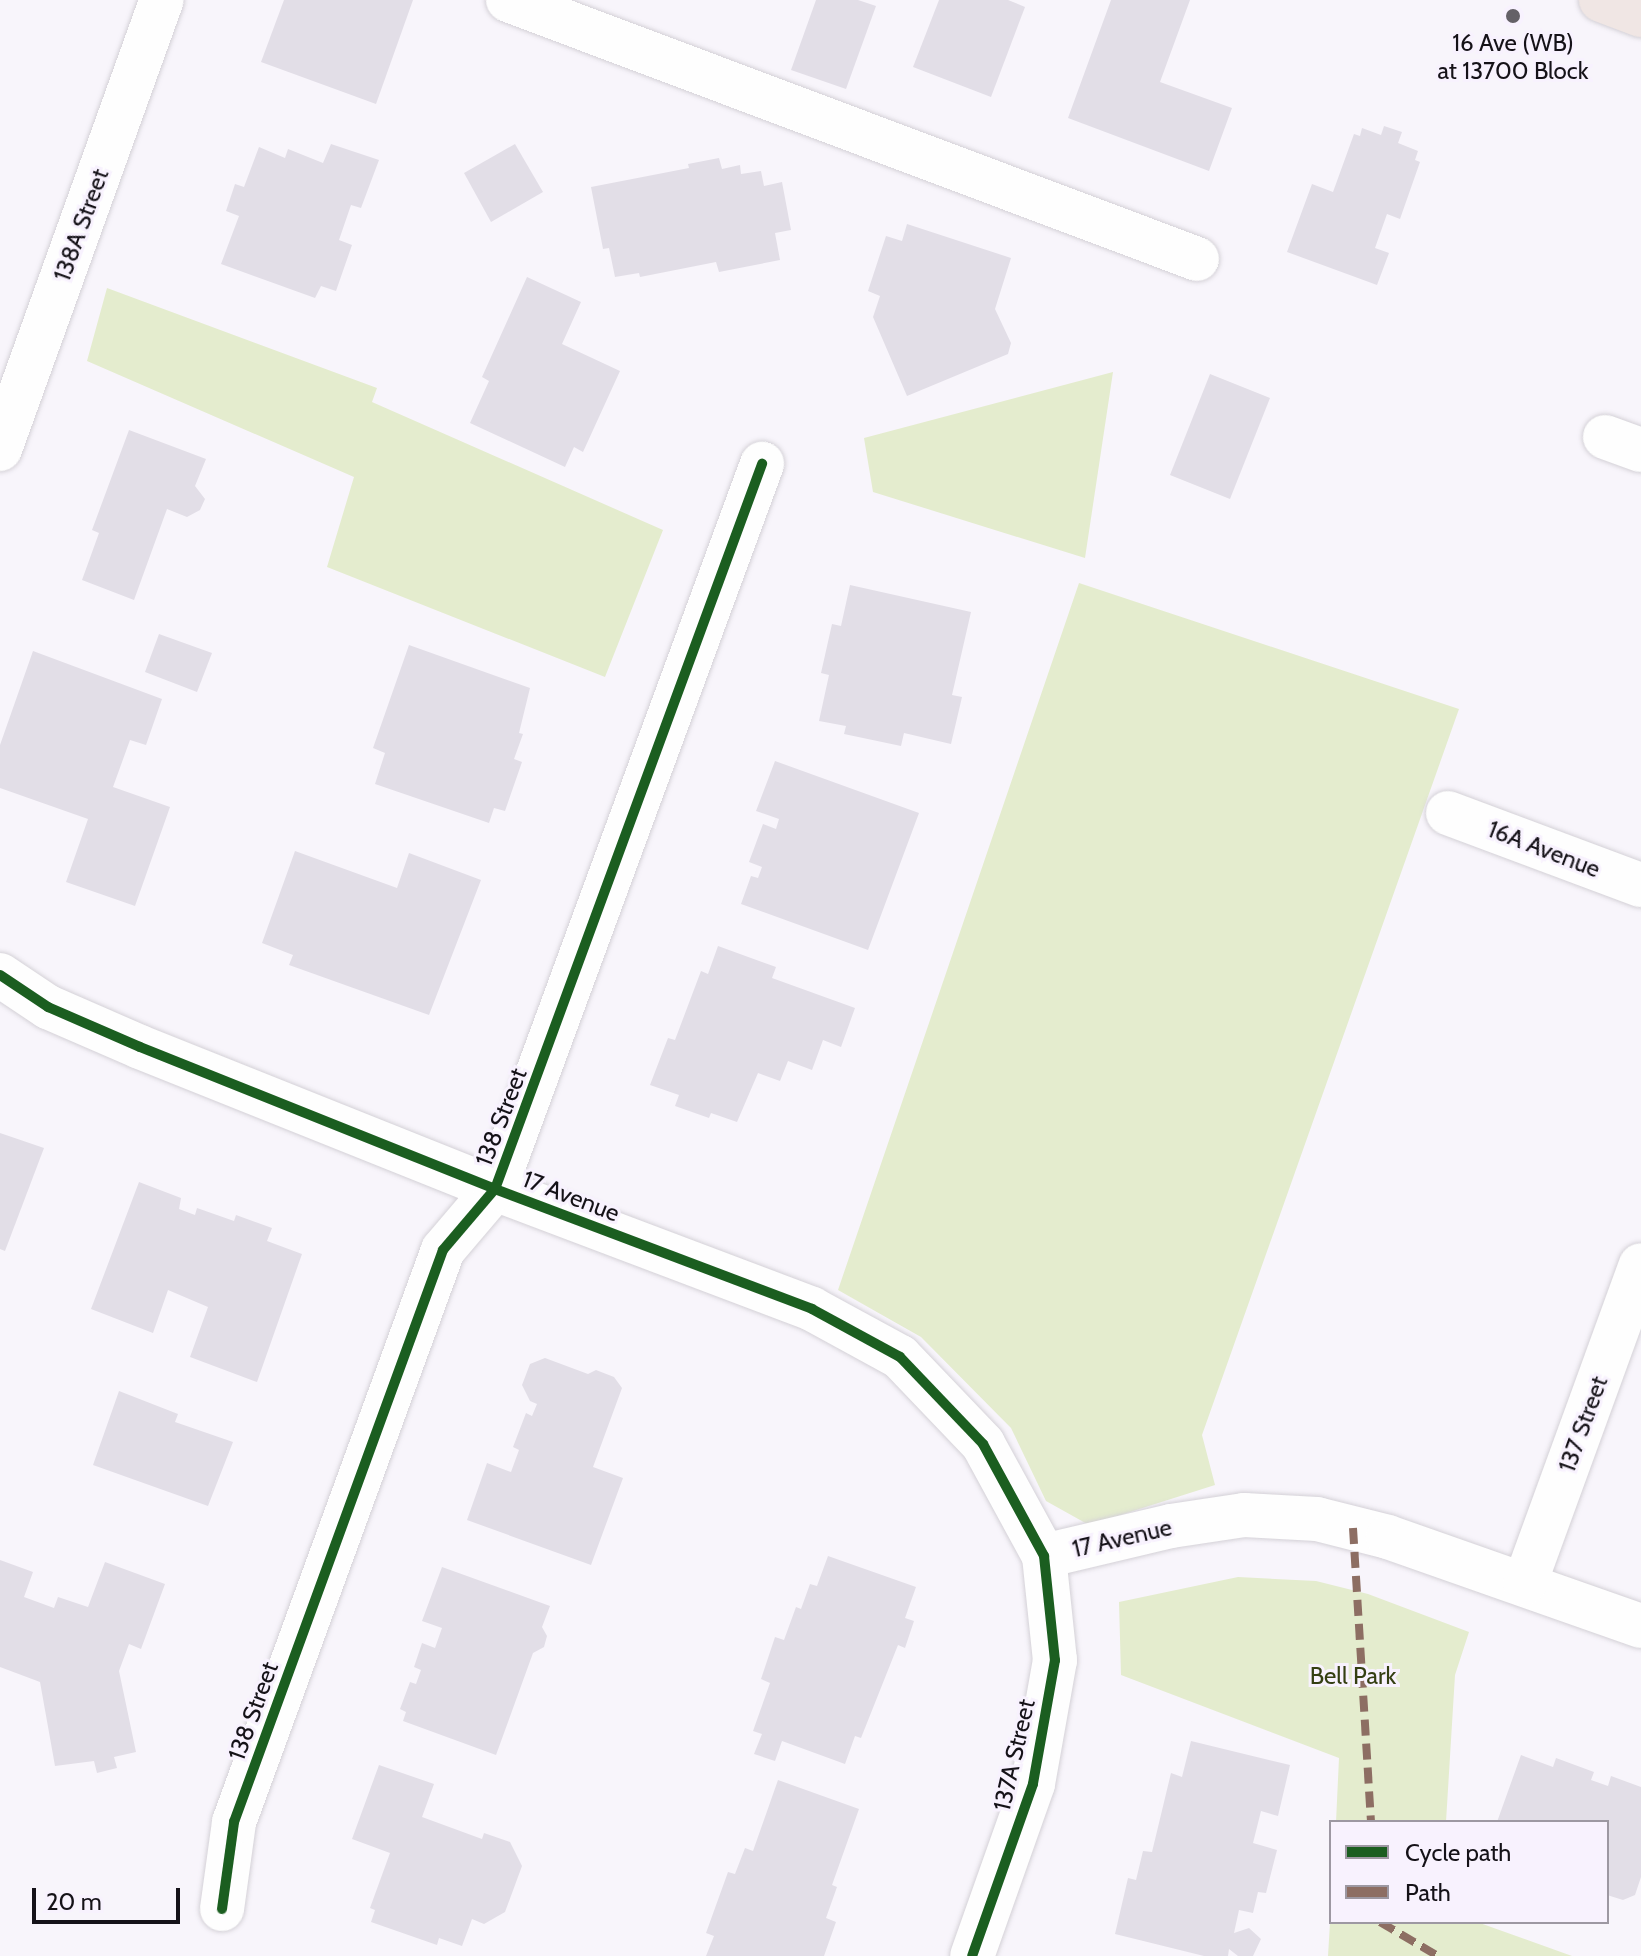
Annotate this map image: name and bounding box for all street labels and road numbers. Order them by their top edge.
street label: 138A Street [47,165,115,285]
street label: 16A Avenue [1484,814,1604,884]
street label: 138 Street [469,1064,533,1170]
street label: 17 Avenue [519,1164,623,1228]
street label: 137 Street [1552,1372,1614,1476]
street label: 17 Avenue [1069,1513,1175,1563]
street label: 138 Street [222,1658,284,1764]
street label: 137A Street [987,1696,1041,1814]

